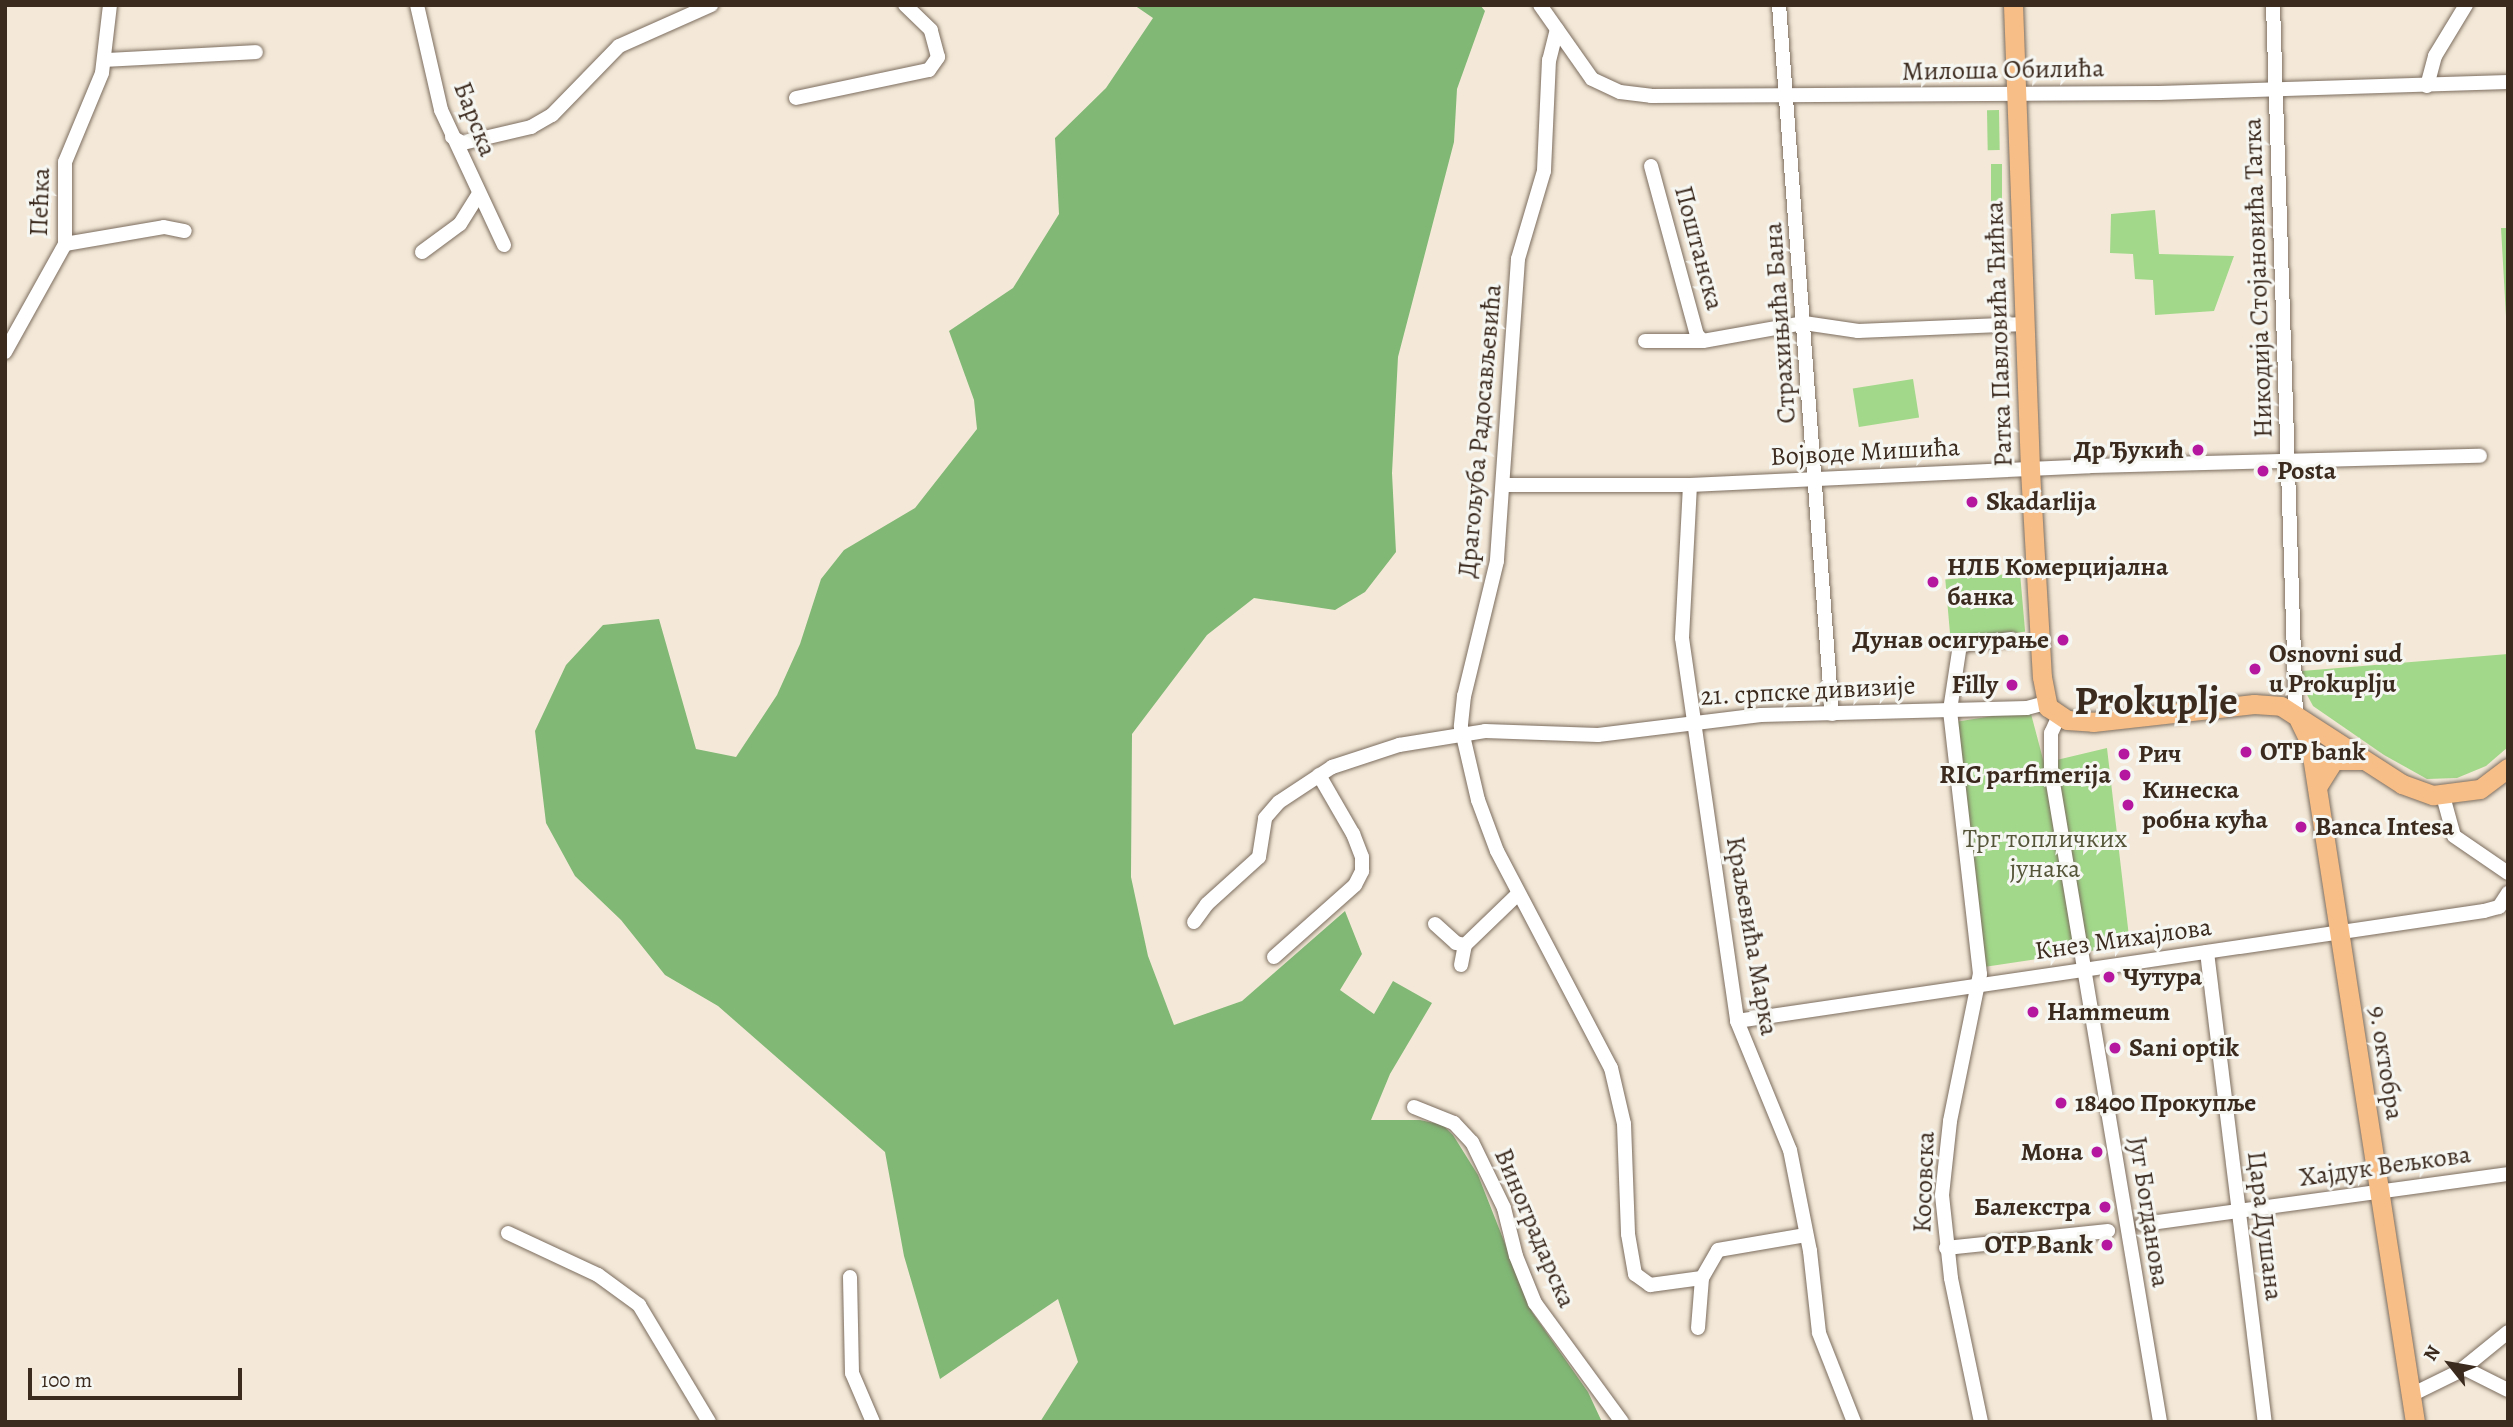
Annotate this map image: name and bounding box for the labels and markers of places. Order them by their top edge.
place label: Др Ђукић [2074,434,2184,466]
marker: Др Ђукић [2190,442,2206,458]
place label: Posta [2277,455,2336,487]
marker: Posta [2255,463,2271,479]
place label: Skadarlija [1986,486,2097,518]
marker: Skadarlija [1964,494,1980,510]
place label: НЛБ Комерцијална банка [1947,551,2168,612]
marker: НЛБ Комерцијална банка [1925,574,1941,590]
place label: Дунав осигурање [1852,624,2049,656]
marker: Дунав осигурање [2055,632,2071,648]
place label: Osnovni sud u Prokuplju [2269,638,2402,700]
marker: Osnovni sud u Prokuplju [2247,661,2263,677]
place label: Filly [1951,669,1998,701]
marker: Filly [2004,677,2020,693]
place label: OTP bank [2260,736,2366,768]
place label: Рич [2138,738,2181,770]
marker: OTP bank [2238,744,2254,760]
marker: Рич [2116,746,2132,762]
place label: RIC parfimerija [1939,759,2111,791]
marker: RIC parfimerija [2117,767,2133,783]
place label: Кинеска робна кућа [2142,774,2268,836]
marker: Кинеска робна кућа [2120,797,2136,813]
place label: Banca Intesa [2315,811,2454,843]
marker: Banca Intesa [2293,819,2309,835]
place label: Чутура [2123,961,2202,993]
marker: Чутура [2101,969,2117,985]
place label: Hammeum [2047,996,2170,1028]
marker: Hammeum [2025,1004,2041,1020]
place label: Sani optik [2129,1032,2239,1064]
marker: Sani optik [2107,1040,2123,1056]
place label: 18400 Прокупље [2075,1087,2256,1119]
marker: 18400 Прокупље [2053,1095,2069,1111]
place label: Мона [2021,1136,2083,1168]
marker: Мона [2089,1144,2105,1160]
place label: Балекстра [1974,1191,2091,1223]
marker: Балекстра [2097,1199,2113,1215]
place label: OTP Bank [1984,1229,2093,1261]
marker: OTP Bank [2099,1237,2115,1253]

